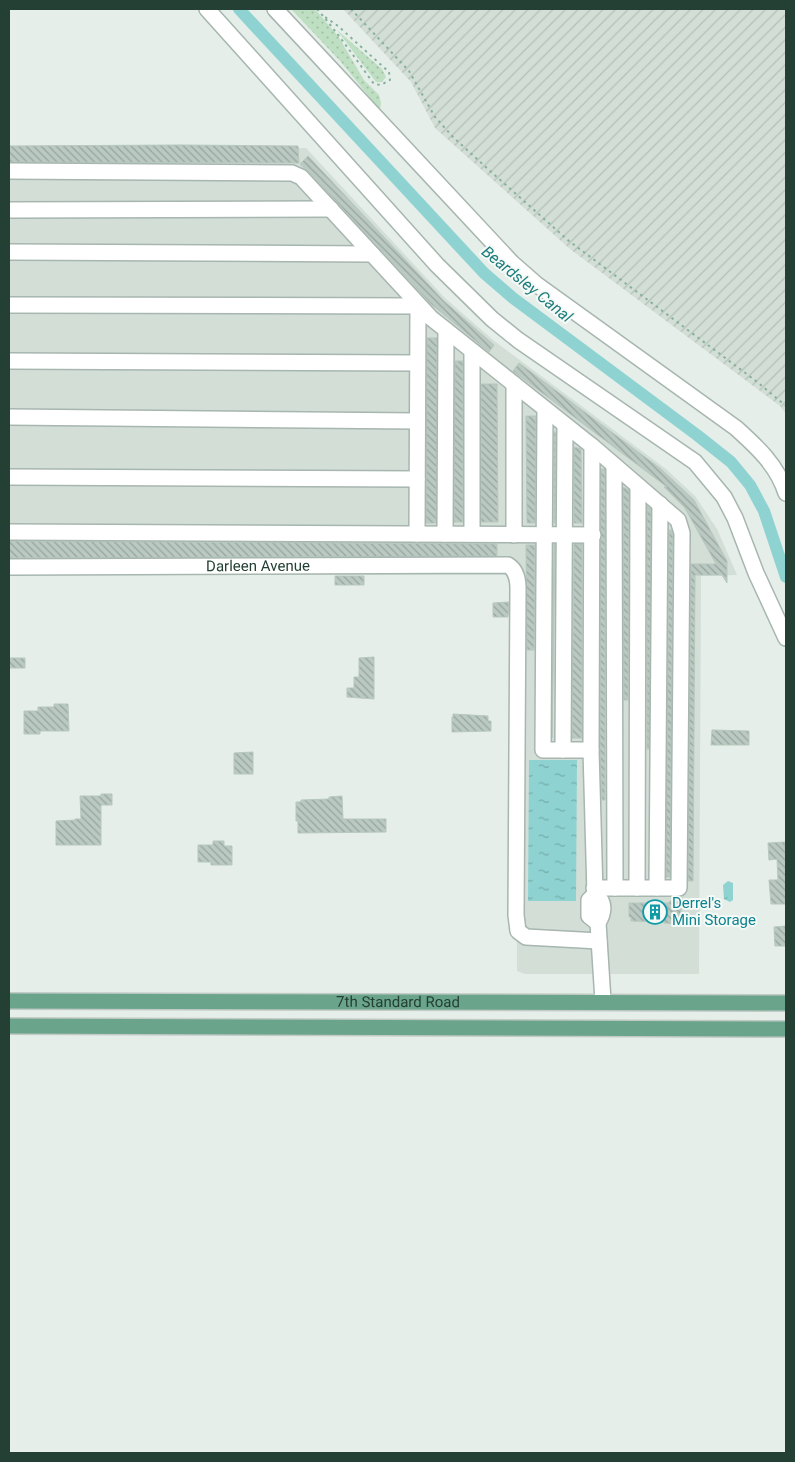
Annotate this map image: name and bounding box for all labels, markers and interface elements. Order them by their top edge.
water label: Beardsley Canal [478,242,576,326]
street label: Darleen Avenue [206,557,310,575]
place label: Derrel's Mini Storage [672,894,756,929]
building icon: Derrel's Mini Storage [642,899,668,925]
street label: 7th Standard Road [336,993,460,1011]

